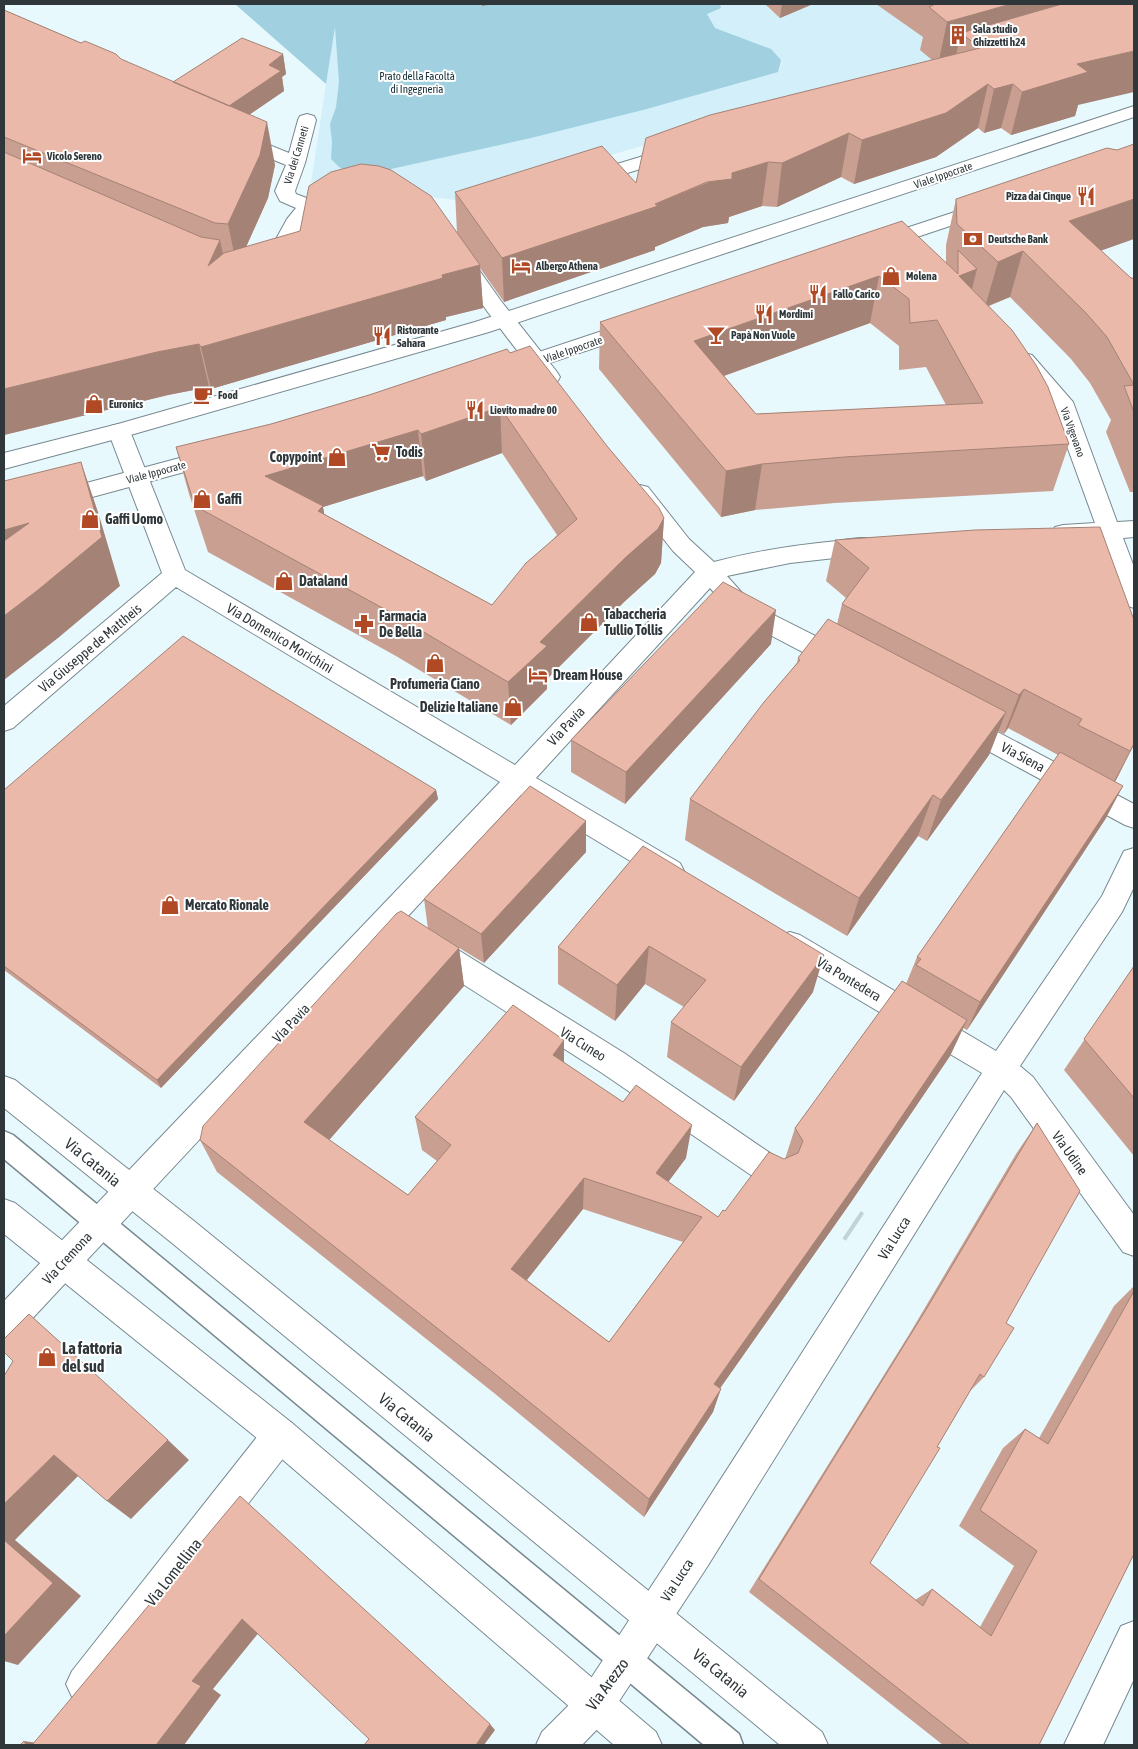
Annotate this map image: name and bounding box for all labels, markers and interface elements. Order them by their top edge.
place label: Sala studio Ghizzetti h24 [973,23,1026,48]
building icon: Sala studio Ghizzetti h24 [947,24,969,46]
park label: Prato della Facoltà di Ingegneria [379,70,455,95]
street label: Via dei Canneti [281,124,311,186]
hotel icon: Vicolo Sereno [21,145,43,167]
place label: Vicolo Sereno [46,150,102,162]
street label: Viale Ippocrate [912,159,974,191]
restaurant icon: Pizza dai Cinque [1075,185,1097,207]
place label: Pizza dai Cinque [1006,190,1071,202]
bank icon: Deutsche Bank [962,228,984,250]
place label: Deutsche Bank [988,233,1048,245]
hotel icon: Albergo Athena [510,255,532,277]
place label: Albergo Athena [535,260,598,272]
shop icon: Molena [880,265,902,287]
place label: Molena [906,270,937,282]
restaurant icon: Fallo Carico [807,283,829,305]
place label: Fallo Carico [833,288,880,300]
restaurant icon: Mordimi [753,303,775,325]
place label: Mordimi [779,308,813,320]
place label: Ristorante Sahara [397,324,439,349]
bar icon: Papà Non Vuole [705,324,727,346]
restaurant icon: Ristorante Sahara [371,325,393,347]
place label: Papà Non Vuole [731,329,795,341]
street label: Viale Ippocrate [542,333,604,365]
cafe icon: Food [192,384,214,406]
place label: Food [218,389,238,401]
shop icon: Euronics [83,393,105,415]
place label: Euronics [109,398,143,410]
restaurant icon: Lievito madre 00 [464,399,486,421]
place label: Lievito madre 00 [490,404,557,416]
street label: Via Vigevano [1058,406,1088,458]
supermarket icon: Todis [370,441,392,463]
place label: Todis [396,444,423,460]
shop icon: Copypoint [326,446,348,468]
place label: Copypoint [270,449,322,465]
street label: Viale Ippocrate [125,458,187,486]
shop icon: Gaffi [191,488,213,510]
place label: Gaffi [217,491,242,507]
shop icon: Gaffi Uomo [79,508,101,530]
place label: Gaffi Uomo [105,511,164,527]
shop icon: Dataland [273,570,295,592]
place label: Dataland [299,573,348,589]
street label: Via Giuseppe de Mattheis [35,600,145,696]
street label: Via Domenico Morichini [224,600,336,676]
place label: Tabaccheria Tullio Tollis [604,606,667,638]
place label: Farmacia De Bella [379,608,427,640]
shop icon: Tabaccheria Tullio Tollis [578,611,600,633]
pharmacy icon: Farmacia De Bella [353,613,375,635]
shop icon: Profumeria Ciano [424,652,446,674]
hotel icon: Dream House [527,664,549,686]
place label: Dream House [553,667,623,683]
place label: Profumeria Ciano [390,676,480,692]
shop icon: Delizie Italiane [502,696,524,718]
place label: Delizie Italiane [420,699,498,715]
street label: Via Pavia [544,703,588,749]
street label: Via Siena [998,739,1048,775]
shop icon: Mercato Rionale [159,894,181,916]
place label: Mercato Rionale [185,897,269,913]
street label: Via Pontedera [814,954,884,1004]
street label: Via Pavia [269,1000,313,1046]
street label: Via Cuneo [557,1024,609,1064]
street label: Via Udine [1049,1128,1091,1178]
street label: Via Catania [61,1134,125,1190]
street label: Via Lucca [875,1214,913,1262]
street label: Via Cremona [39,1229,95,1287]
place label: La fattoria del sud [62,1339,122,1375]
shop icon: La fattoria del sud [36,1346,58,1368]
street label: Via Catania [375,1389,439,1445]
street label: Via Lomellina [141,1535,205,1609]
street label: Via Lucca [657,1556,697,1604]
street label: Via Catania [689,1645,753,1701]
street label: Via Arezzo [582,1654,632,1714]

